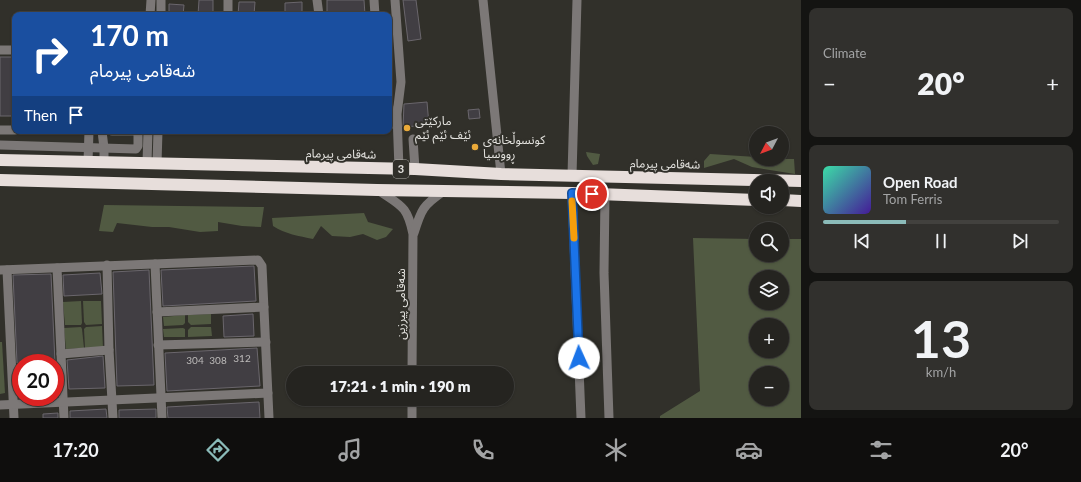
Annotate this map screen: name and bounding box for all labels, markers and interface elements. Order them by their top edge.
text: 170 m [90,18,169,52]
icon: right [24,28,76,80]
text: Climate [823,45,866,61]
text: شەقامی پیرمام [90,59,195,81]
text: 20° [917,65,965,101]
text: − [823,70,836,97]
text: + [1046,70,1059,97]
icon: arrive [65,104,87,126]
text: Then [24,106,57,124]
place label: مارکێتی ئێف ئێم ئێم [415,113,471,144]
marker: مارکێتی ئێف ئێم ئێم [402,123,412,133]
north arrow [749,126,789,166]
map controls [749,126,789,406]
place label: کونسوڵخانەی ڕووسیا [483,131,546,165]
marker: کونسوڵخانەی ڕووسیا [470,142,480,152]
street label: شەقامی پیرمام [306,145,376,164]
street label: شەقامی پیرمام [630,155,700,174]
road number: 3 [393,160,409,178]
text: Open Road [883,173,958,191]
button: sound [749,174,789,214]
pin [575,177,609,211]
icon: arrive [581,183,603,205]
text: Tom Ferris [883,191,942,207]
button: search [749,222,789,262]
icon: previous [851,230,873,252]
icon: pause [930,230,952,252]
icon: next [1009,230,1031,252]
street label: شەقامی پیرزین [393,268,409,340]
button: layers [749,270,789,310]
text: 13 [911,307,971,369]
button: + [749,318,789,358]
position arrow [558,337,600,379]
house number: 312 [233,352,251,364]
speed limit sign: 20 [12,354,64,406]
house number: 304 [186,354,204,366]
house number: 308 [209,354,227,366]
text: km/h [926,364,956,380]
button: − [749,366,789,406]
text: 17:21 · 1 min · 190 m [329,377,471,395]
icon: directions [204,436,232,464]
icon: music [336,436,364,464]
icon: phone [469,436,497,464]
icon: climate [602,436,630,464]
icon: car [735,436,763,464]
icon: filters [867,436,895,464]
text: 17:20 [52,439,99,461]
text: 20° [1000,439,1029,461]

